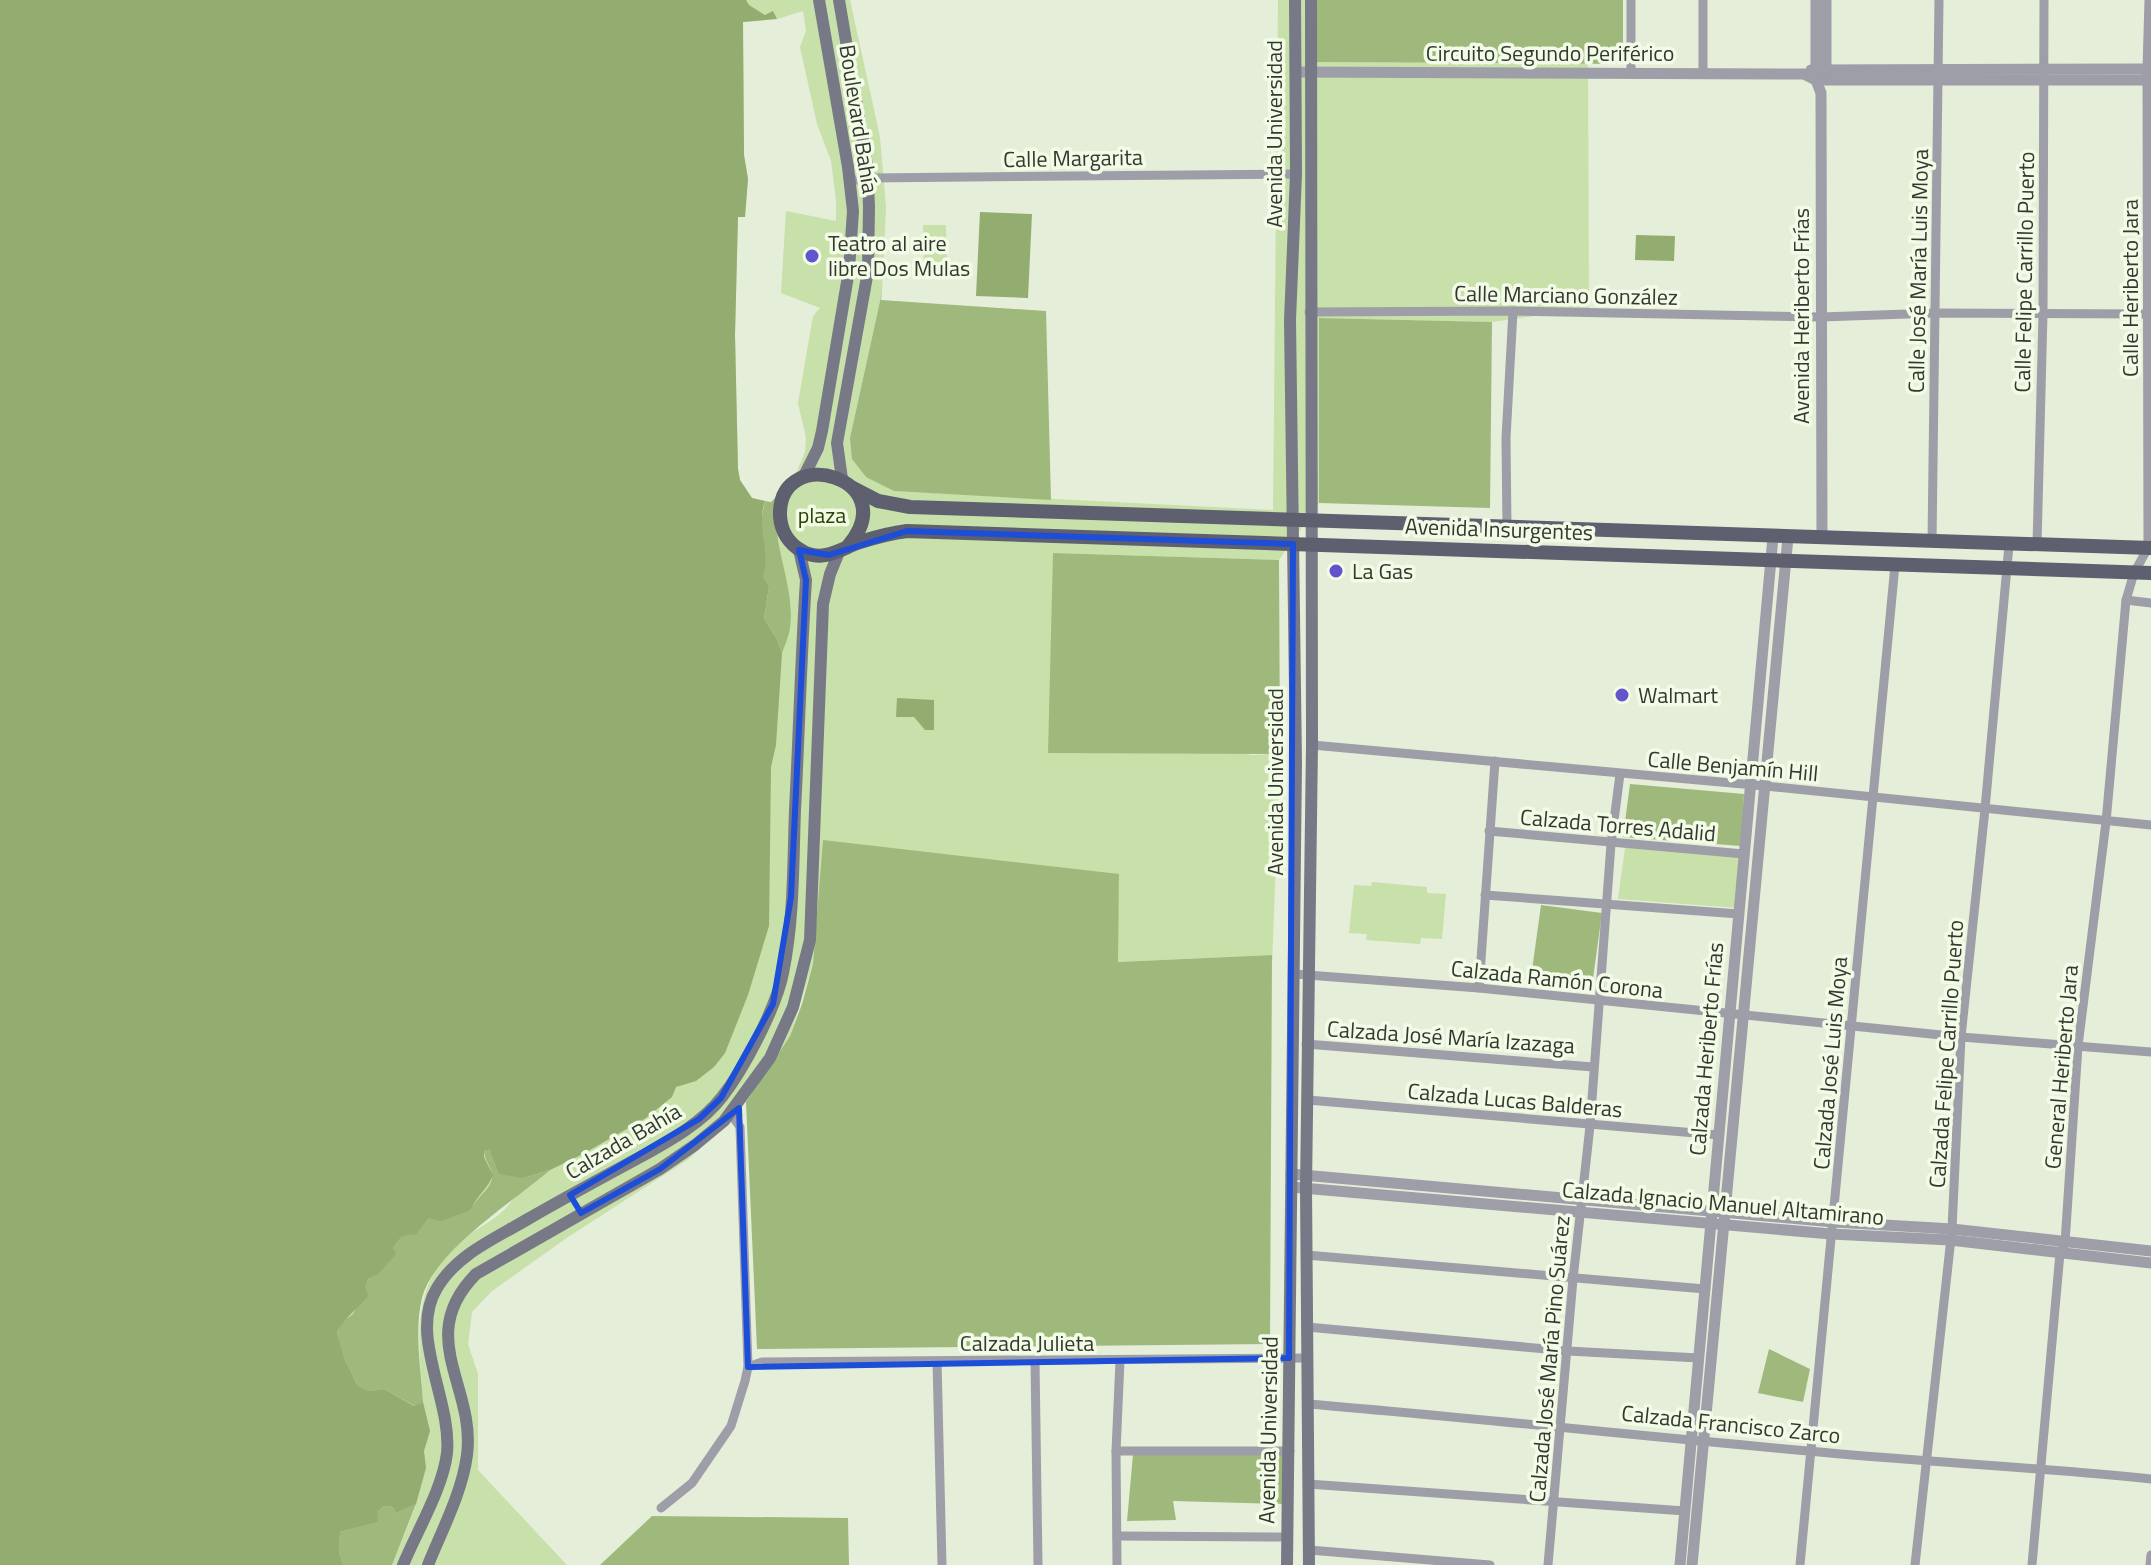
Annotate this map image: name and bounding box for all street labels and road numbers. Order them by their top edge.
street label: Circuito Segundo Periférico [1426,36,1674,70]
street label: Avenida Universidad [1257,40,1291,228]
street label: Boulevard Bahía [830,42,888,196]
street label: Calle Margarita [1003,140,1143,176]
street label: Calle José María Luis Moya [1899,149,1937,393]
street label: Calle Felipe Carrillo Puerto [2005,151,2043,393]
street label: Calle Heriberto Jara [2113,199,2147,377]
street label: Avenida Heriberto Frías [1784,208,1818,424]
street label: Calle Marciano González [1454,276,1678,314]
street label: Avenida Insurgentes [1404,509,1594,549]
street label: Avenida Universidad [1258,688,1292,876]
street label: Calle Benjamín Hill [1646,742,1820,790]
street label: Calzada Torres Adalid [1519,800,1717,850]
street label: Calzada Felipe Carrillo Puerto [1920,919,1972,1189]
street label: Calzada Heriberto Frías [1680,941,1732,1157]
street label: Calzada Ramón Corona [1449,951,1665,1007]
street label: Calzada José Luis Moya [1804,955,1856,1171]
street label: General Heriberto Jara [2035,963,2087,1171]
street label: Calzada José María Izazaga [1326,1011,1576,1063]
street label: Calzada Lucas Balderas [1406,1074,1624,1126]
street label: Calzada Bahía [559,1094,687,1188]
street label: Calzada Ignacio Manuel Altamirano [1561,1172,1885,1234]
street label: Calzada José María Pino Suárez [1520,1214,1578,1504]
street label: Calzada Julieta [960,1326,1094,1360]
street label: Avenida Universidad [1249,1336,1287,1524]
street label: Calzada Francisco Zarco [1620,1396,1842,1452]

